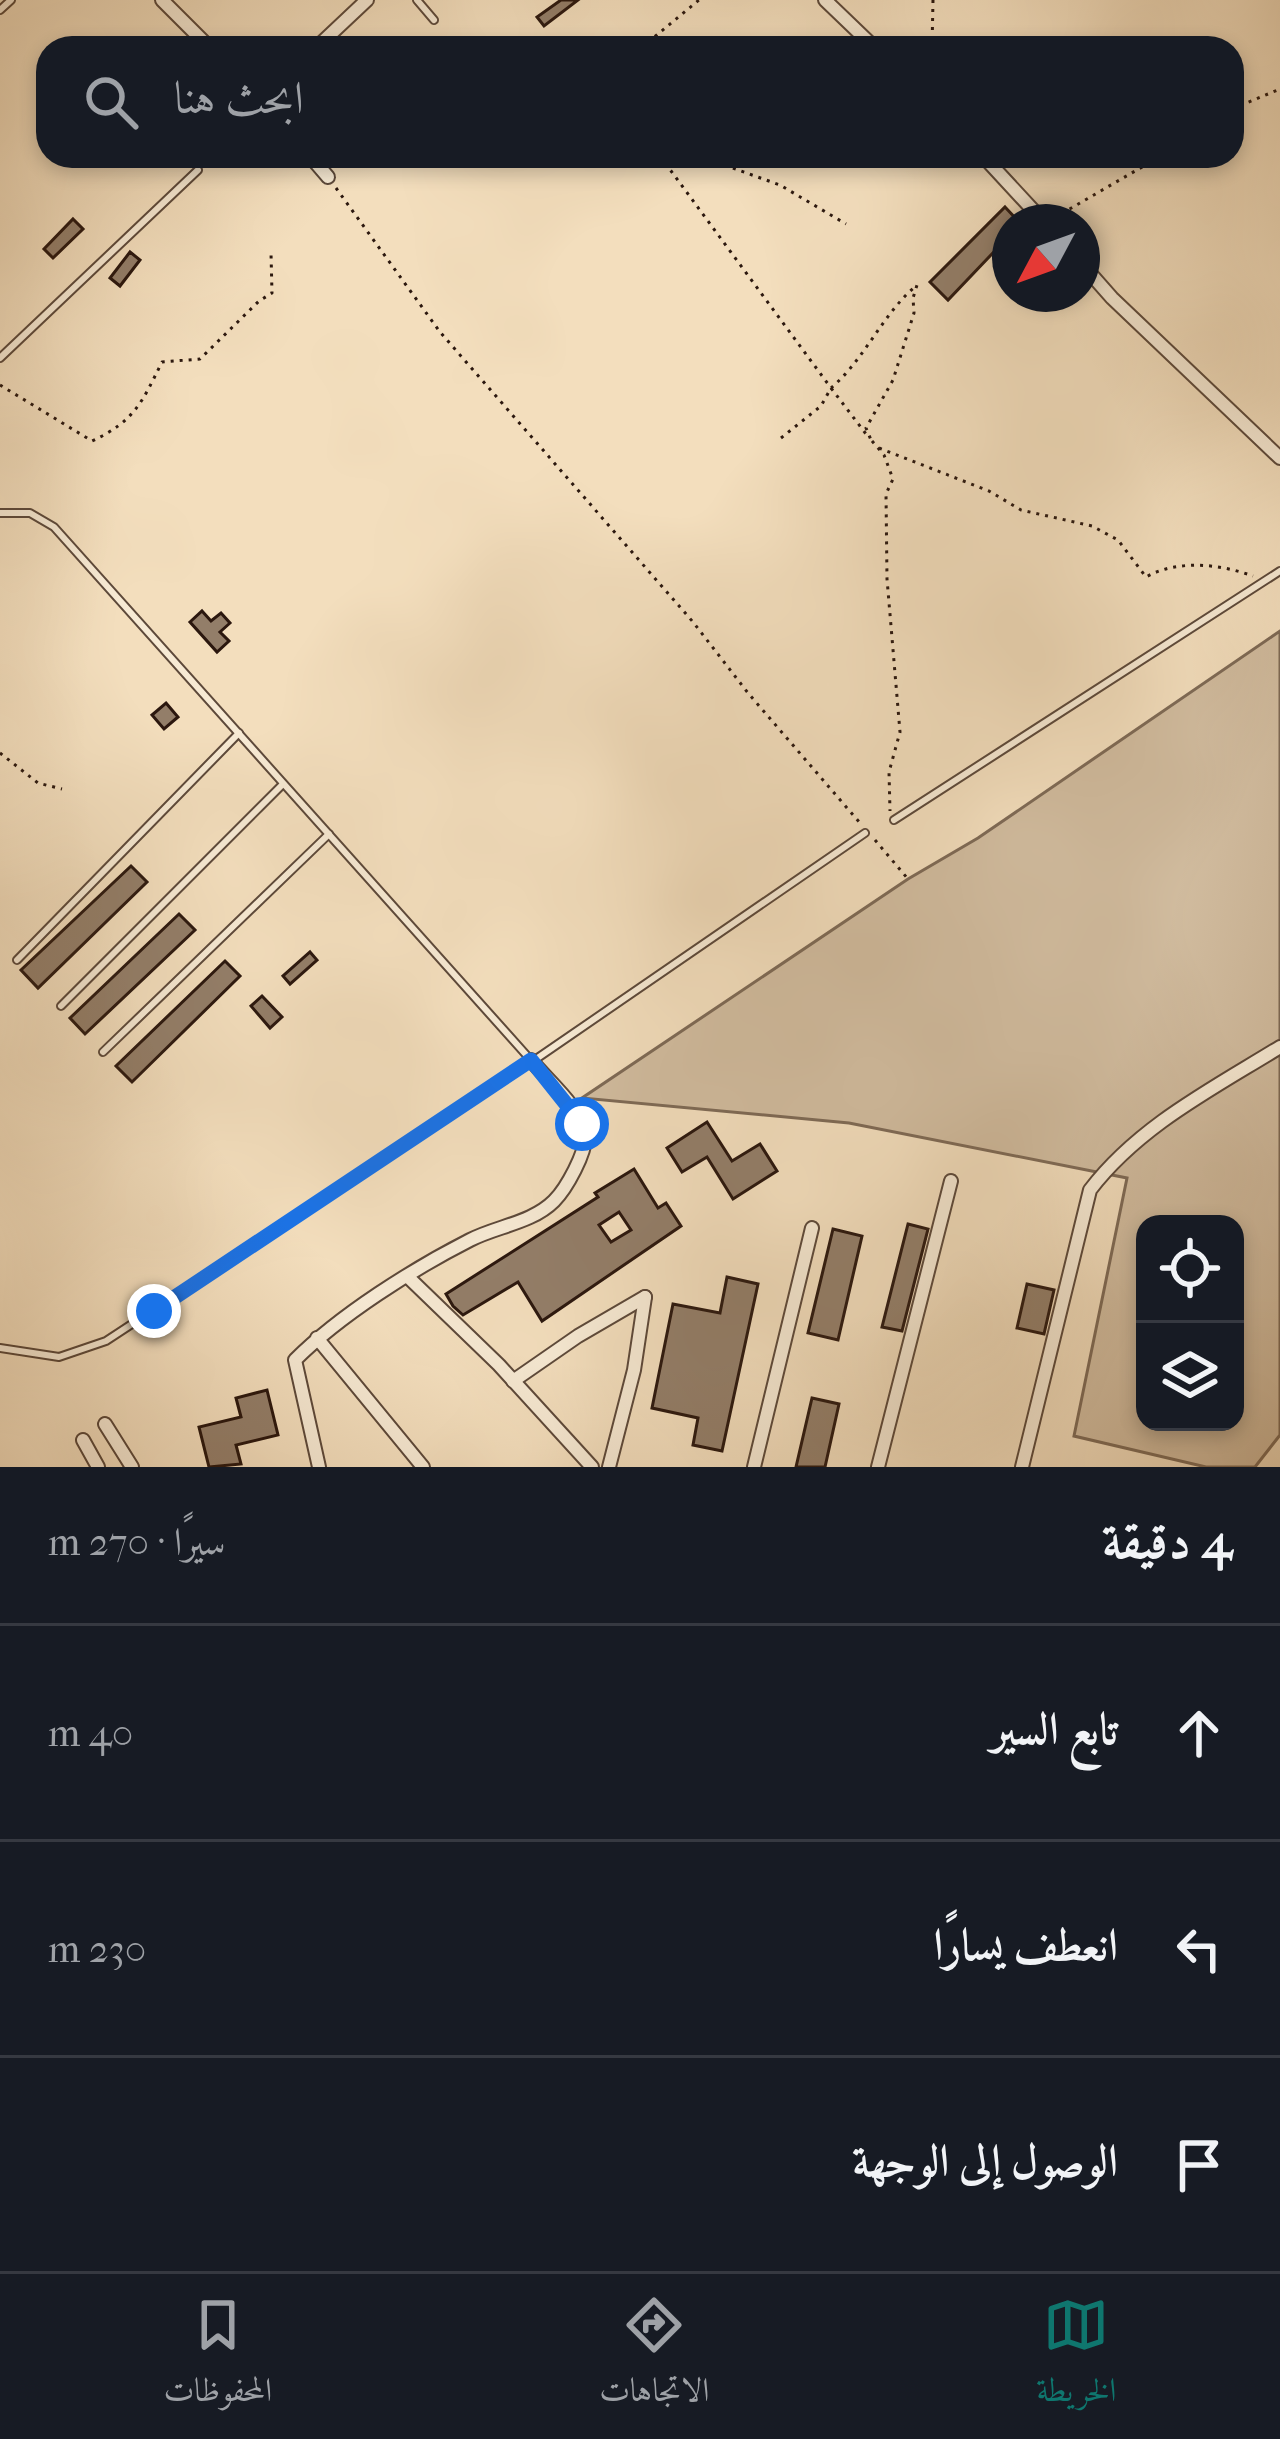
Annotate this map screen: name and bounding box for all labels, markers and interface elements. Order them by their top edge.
search box [36,36,1244,168]
icon: search [78,69,144,135]
text: ابحث هنا [174,72,304,125]
north arrow [992,204,1100,312]
route start [555,1097,609,1151]
map controls [1136,1215,1244,1431]
button: locate [1136,1215,1244,1323]
route end [127,1284,181,1338]
button: layers [1136,1323,1244,1431]
text: 4 دقيقة [1102,1511,1232,1571]
text: سيرًا · 270 m [48,1519,226,1565]
icon: ahead [1166,1700,1232,1766]
text: تابع السير [991,1703,1118,1756]
text: 40 m [48,1710,133,1756]
icon: left [1166,1916,1232,1982]
text: انعطف يسارًا [934,1919,1118,1972]
text: 230 m [48,1926,146,1972]
icon: arrive [1166,2132,1232,2198]
text: الوصول إلى الوجهة [852,2135,1118,2188]
tab: المحفوظات [163,2292,272,2422]
tab: الاتجاهات [599,2292,709,2422]
tab: الخريطة [1036,2292,1117,2422]

